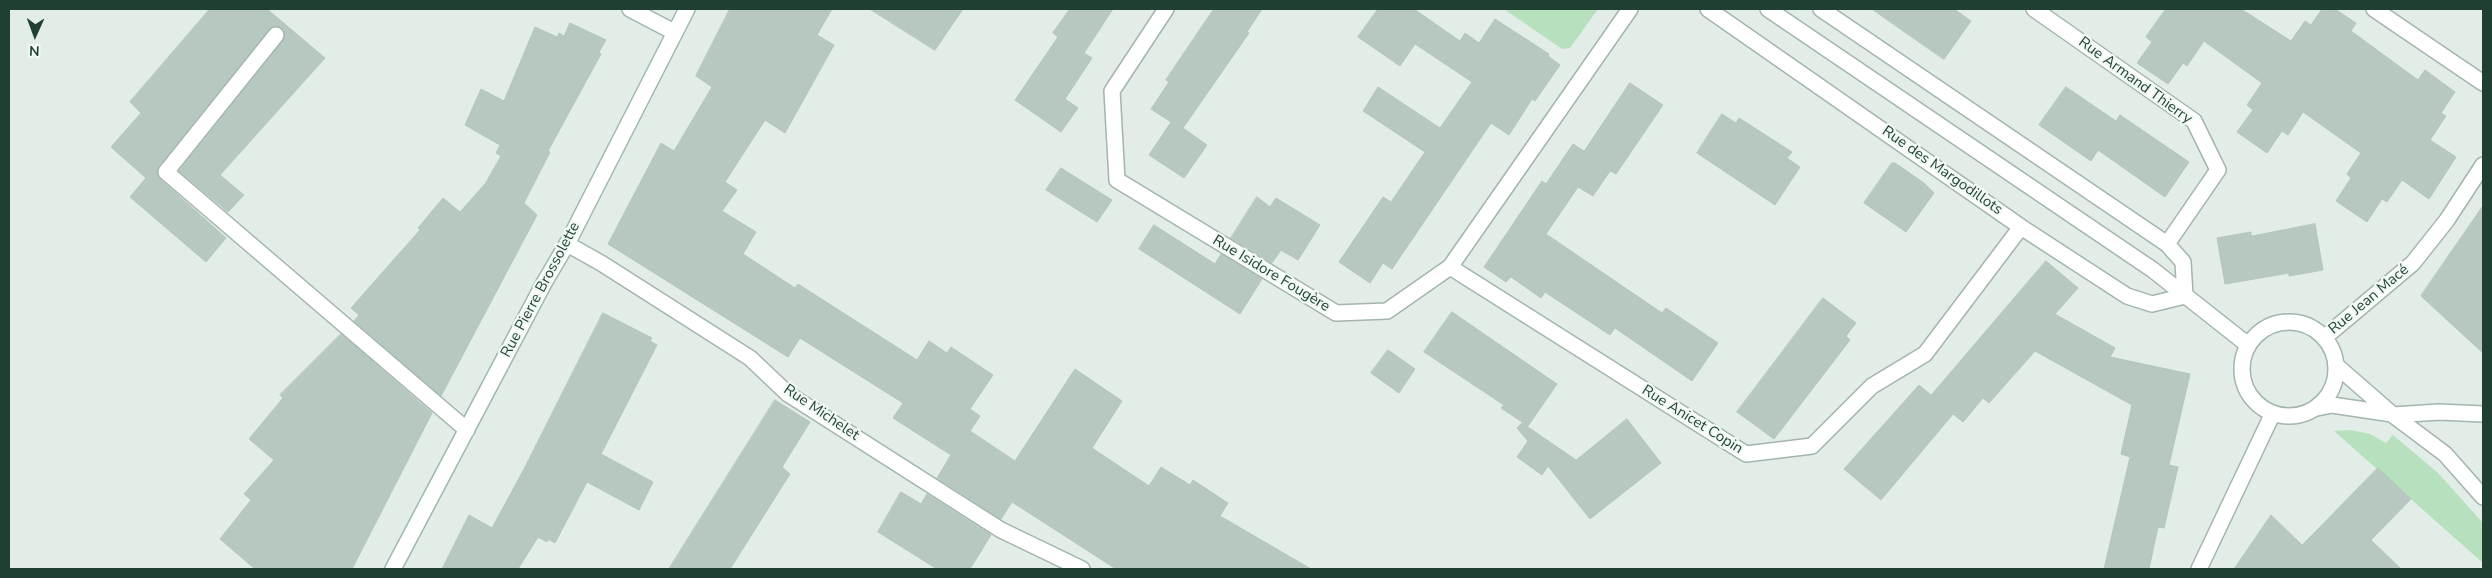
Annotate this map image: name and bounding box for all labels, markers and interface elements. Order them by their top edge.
north arrow [10,10,60,60]
street label: Rue Armand Thierry [2075,34,2195,128]
text: N [29,41,40,60]
street label: Rue des Margodillots [1878,123,2006,219]
street label: Rue Pierre Brossolette [498,219,584,361]
street label: Rue Isidore Fougère [1209,232,1333,316]
street label: Rue Jean Macé [2325,261,2413,339]
street label: Rue Michelet [780,381,862,445]
street label: Rue Anicet Copin [1638,382,1746,458]

